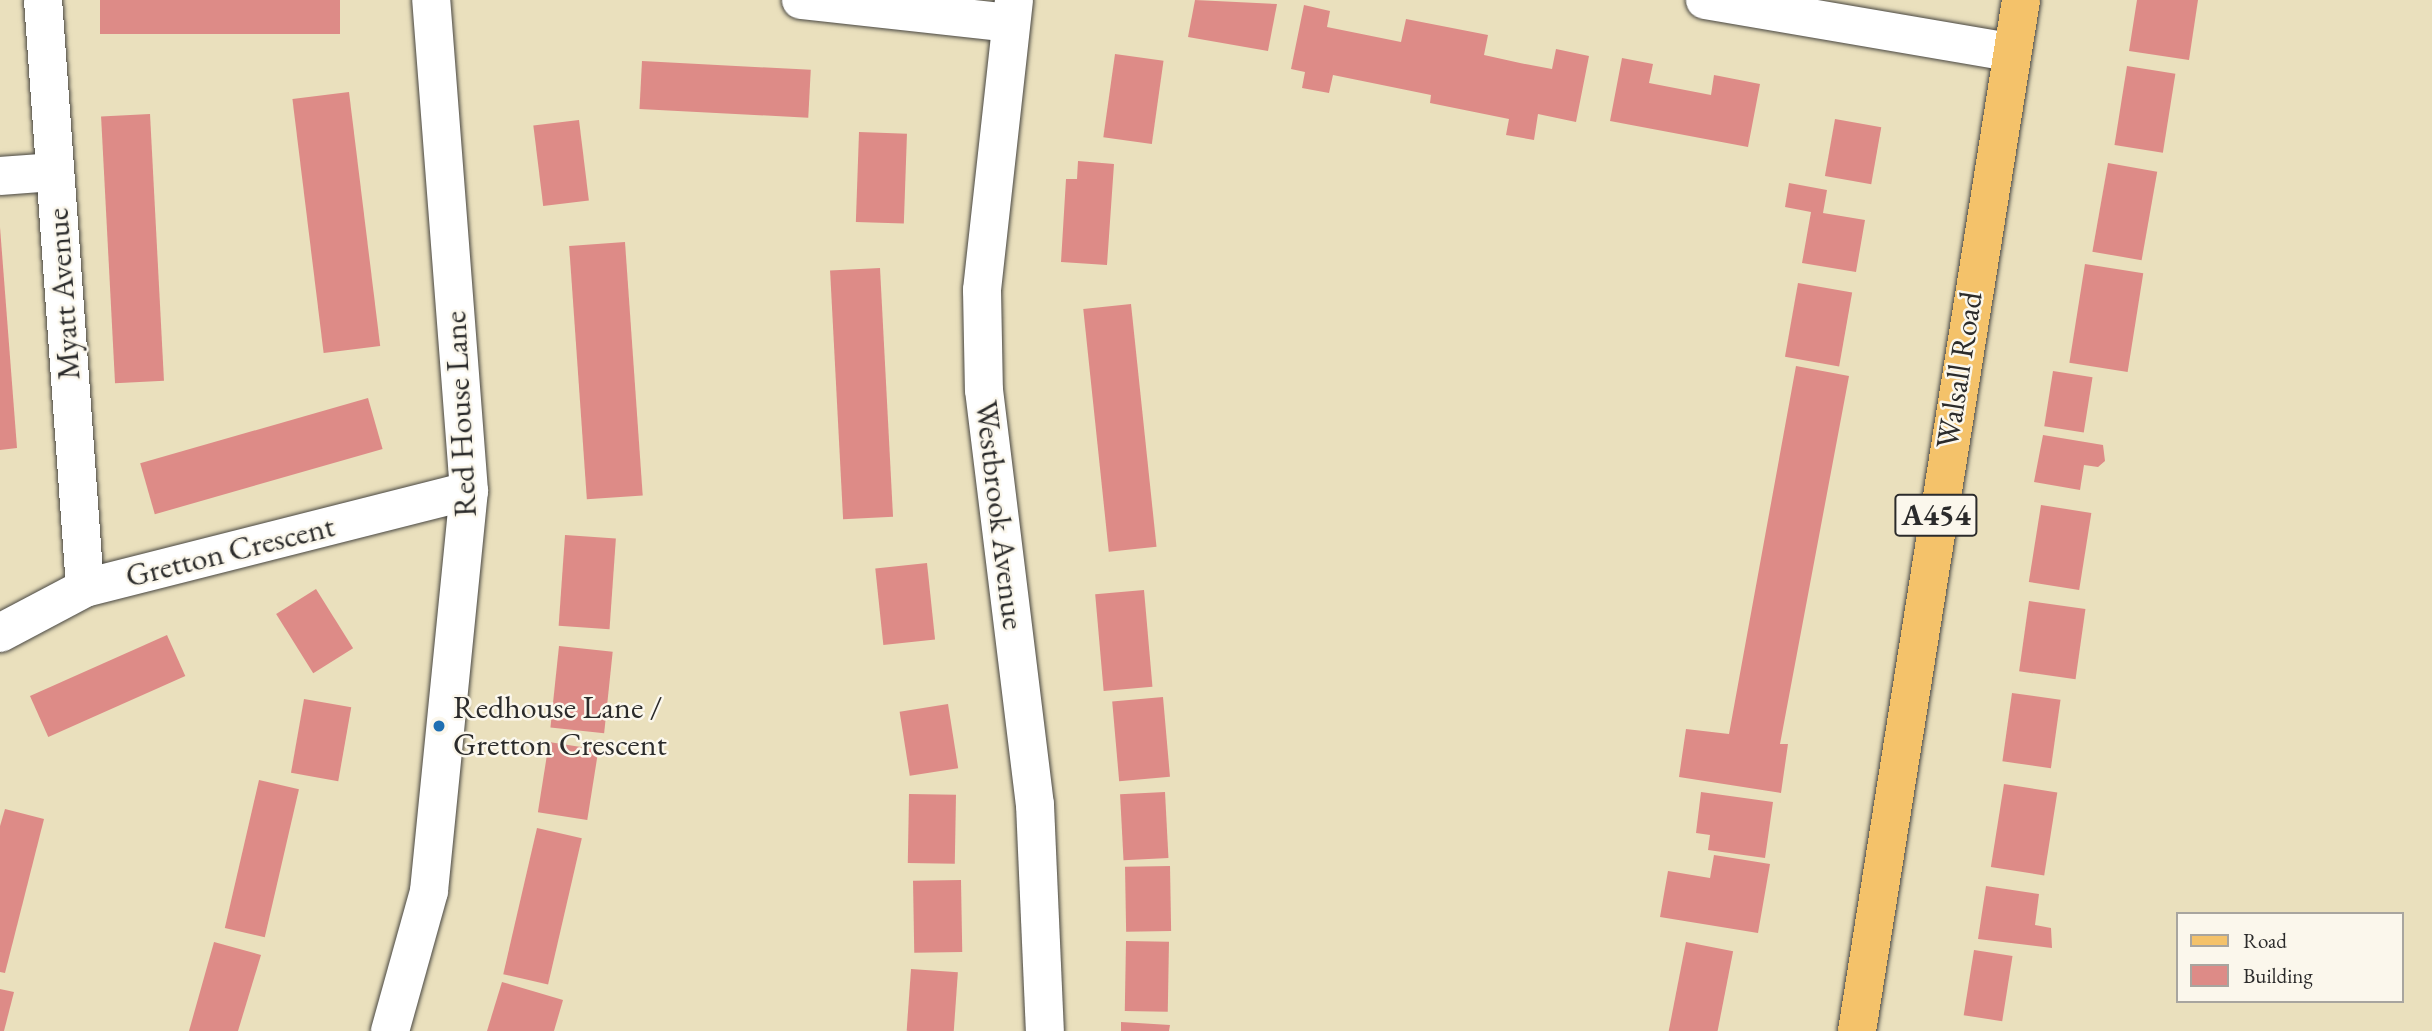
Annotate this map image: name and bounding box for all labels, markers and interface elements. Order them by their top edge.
street label: Myatt Avenue [38,207,88,381]
street label: Walsall Road [1928,289,1990,451]
street label: Red House Lane [435,310,485,518]
street label: Westbrook Avenue [967,398,1033,632]
road number: A454 [1894,488,1978,542]
street label: Gretton Crescent [122,507,338,595]
place label: Redhouse Lane / Gretton Crescent [453,689,667,764]
marker: Redhouse Lane / Gretton Crescent [431,718,447,734]
legend [2176,912,2404,1003]
text: Road [2243,927,2287,954]
text: Building [2243,962,2313,989]

